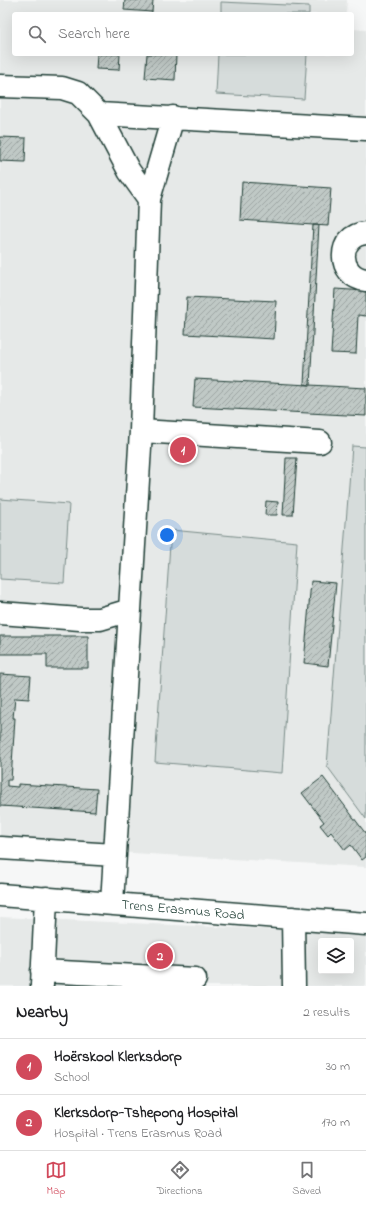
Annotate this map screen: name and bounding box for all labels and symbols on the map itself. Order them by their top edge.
pin: 1 [170,435,196,465]
your location [157,525,177,545]
street label: Trens Erasmus Road [120,895,245,926]
pin: 2 [147,941,173,971]

